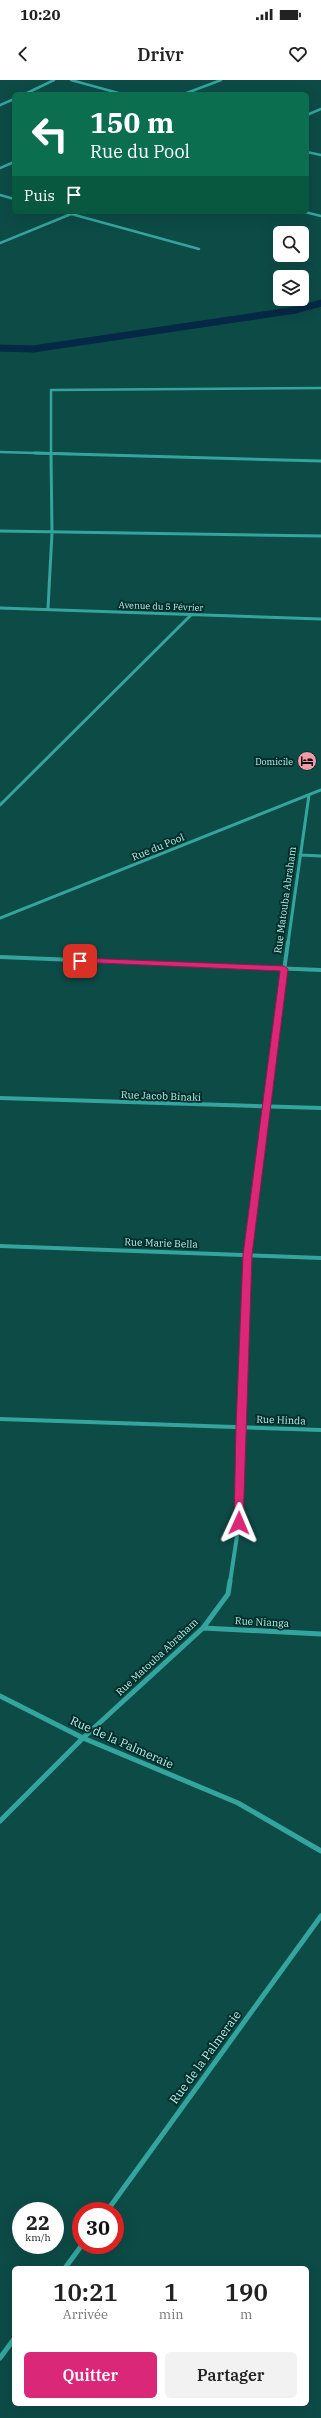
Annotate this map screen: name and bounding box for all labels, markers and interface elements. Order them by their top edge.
text: 10:20 [20,5,61,24]
icon: back [12,43,34,65]
text: Drivr [137,43,184,66]
icon: heart [287,43,309,65]
text: 150 m [90,104,174,141]
icon: left [24,108,76,160]
text: Rue du Pool [90,140,190,163]
icon: arrive [63,184,85,206]
text: Puis [24,186,55,205]
map controls [273,226,309,306]
button: search [273,226,309,262]
button: layers [273,270,309,306]
street label: Avenue du 5 Février [118,599,204,613]
hotel icon: Domicile [296,750,318,772]
place label: Domicile [255,756,293,767]
street label: Rue du Pool [130,831,186,863]
street label: Rue Matouba Abraham [271,845,299,954]
pin [63,944,97,978]
icon: arrive [69,950,91,972]
street label: Rue Jacob Binaki [121,1088,201,1104]
street label: Rue Marie Bella [124,1235,198,1251]
street label: Rue Hinda [256,1413,306,1427]
position arrow [218,1502,260,1544]
street label: Rue Nianga [235,1614,290,1630]
street label: Rue Matouba Abraham [113,1615,201,1699]
street label: Rue de la Palmeraie [68,1712,176,1772]
street label: Rue de la Palmeraie [166,2007,244,2107]
speed limit sign: 30 [72,2202,124,2254]
text: 22 [26,2209,50,2236]
text: km/h [25,2231,51,2244]
text: 10:21 [53,2276,118,2308]
text: 1 [164,2276,178,2308]
text: 190 [225,2276,268,2308]
text: Arrivée [63,2306,108,2323]
text: min [159,2306,184,2323]
text: m [240,2306,253,2323]
button: Quitter [24,2352,157,2398]
button: Partager [165,2352,297,2398]

